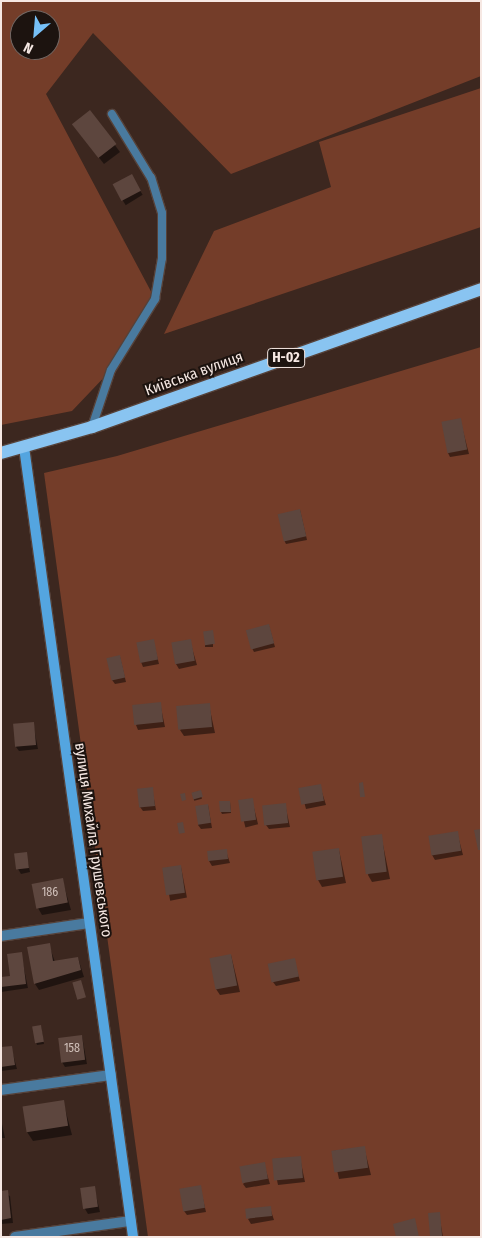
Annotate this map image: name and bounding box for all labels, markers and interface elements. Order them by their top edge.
north arrow [10,10,60,60]
text: N [21,38,36,57]
road number: Н-02 [266,346,306,369]
street label: Київська вулиця [142,348,246,400]
street label: вулиця Михайла Грушевського [70,742,116,938]
house number: 186 [42,886,58,900]
house number: 158 [64,1042,80,1056]

